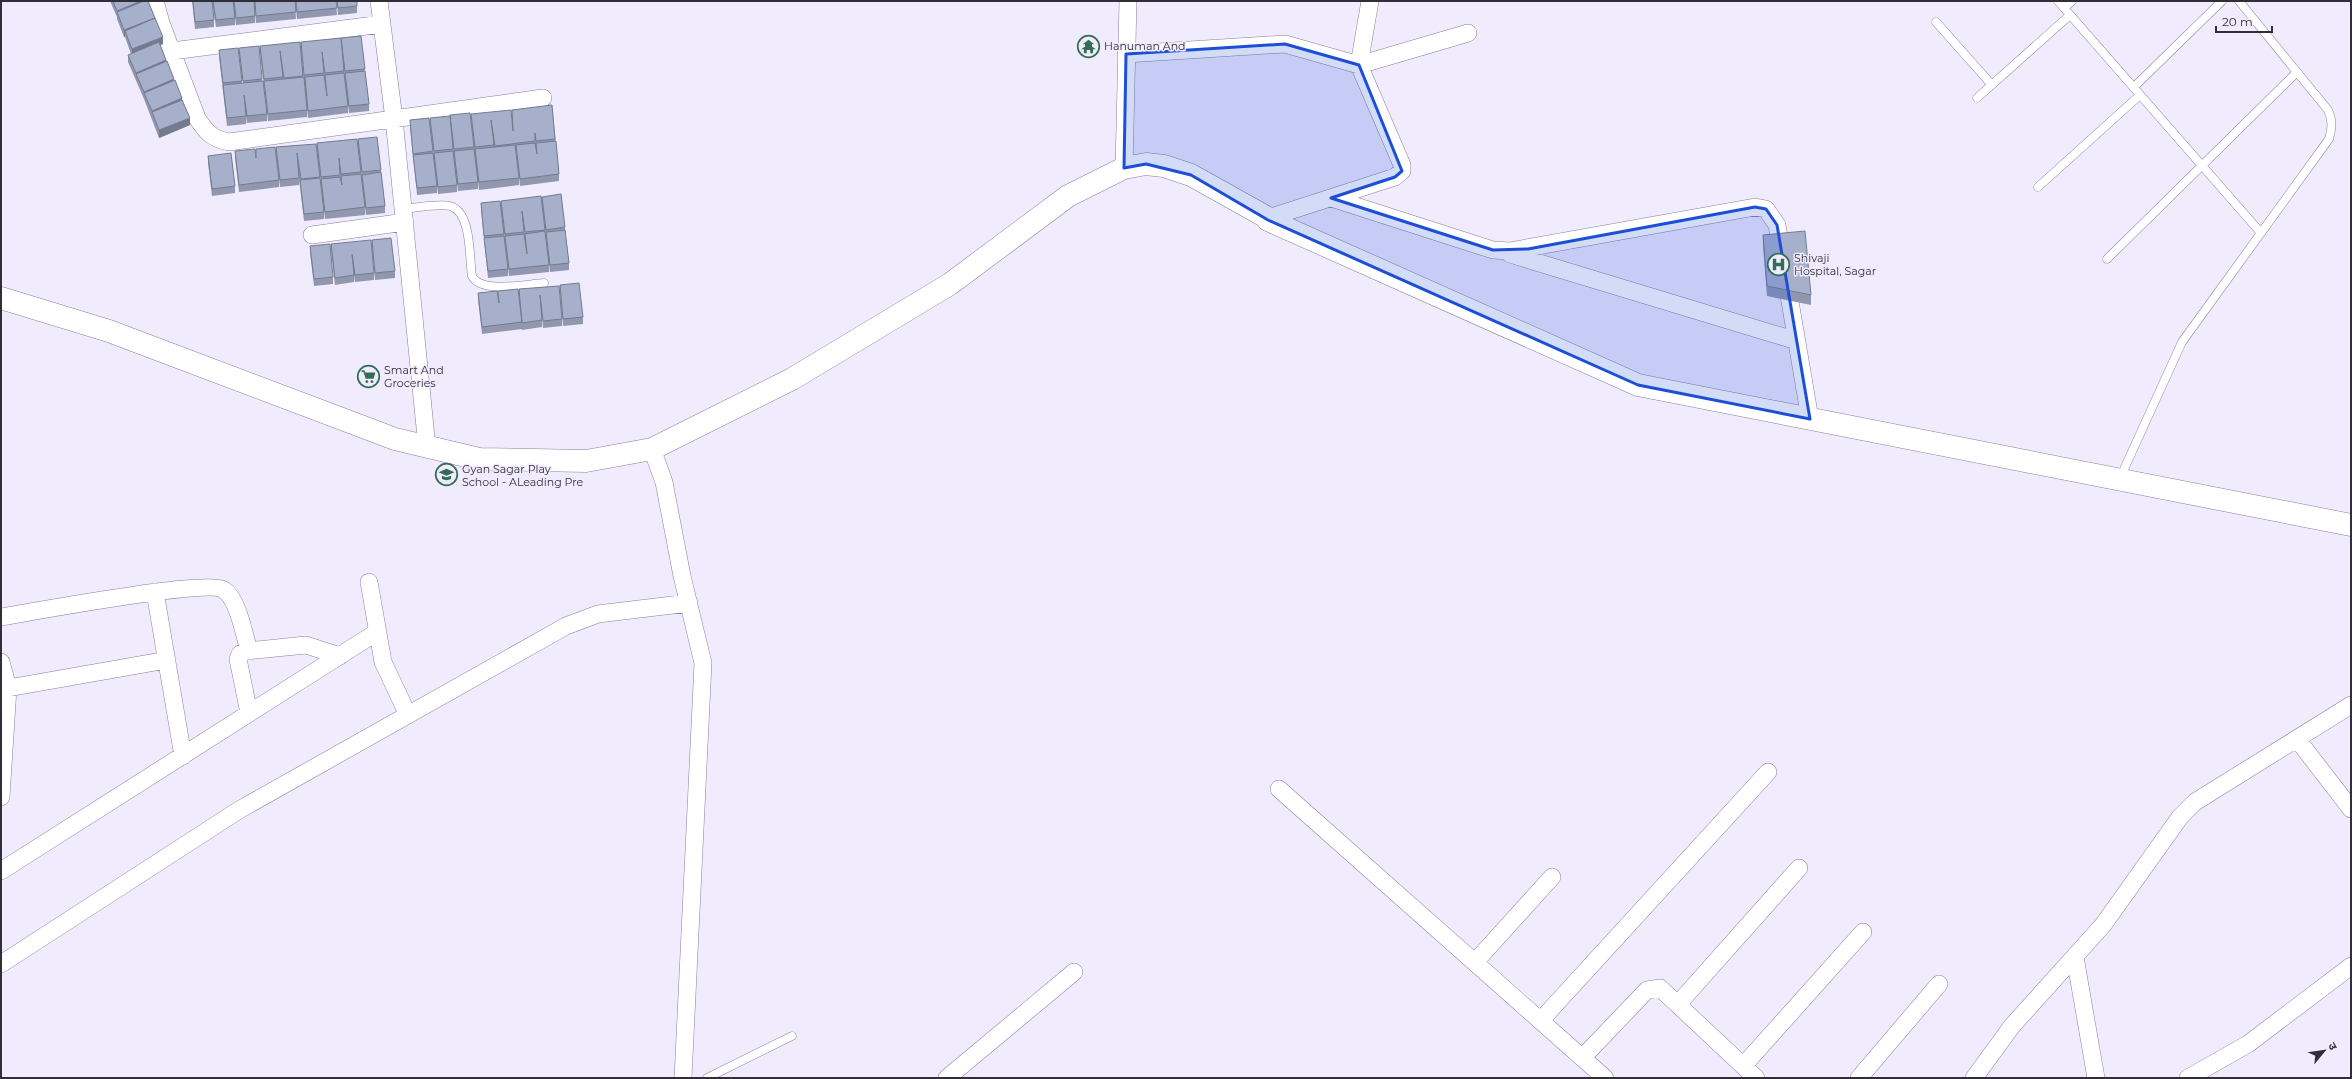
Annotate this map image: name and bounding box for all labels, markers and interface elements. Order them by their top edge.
scale bar [2216,8,2272,34]
text: 20 m [2222,14,2253,29]
temple icon: Hanuman And [1076,33,1102,59]
place label: Hanuman And [1104,39,1186,53]
hospital icon: Shivaji Hospital, Sagar [1766,251,1792,277]
place label: Shivaji Hospital, Sagar [1794,251,1876,278]
supermarket icon: Smart And Groceries [355,363,381,389]
place label: Smart And Groceries [384,363,444,390]
school or university icon: Gyan Sagar Play School - ALeading Pre [434,462,460,488]
place label: Gyan Sagar Play School - ALeading Pre [462,462,583,489]
north arrow [2304,1031,2344,1071]
text: उ [2325,1040,2341,1053]

